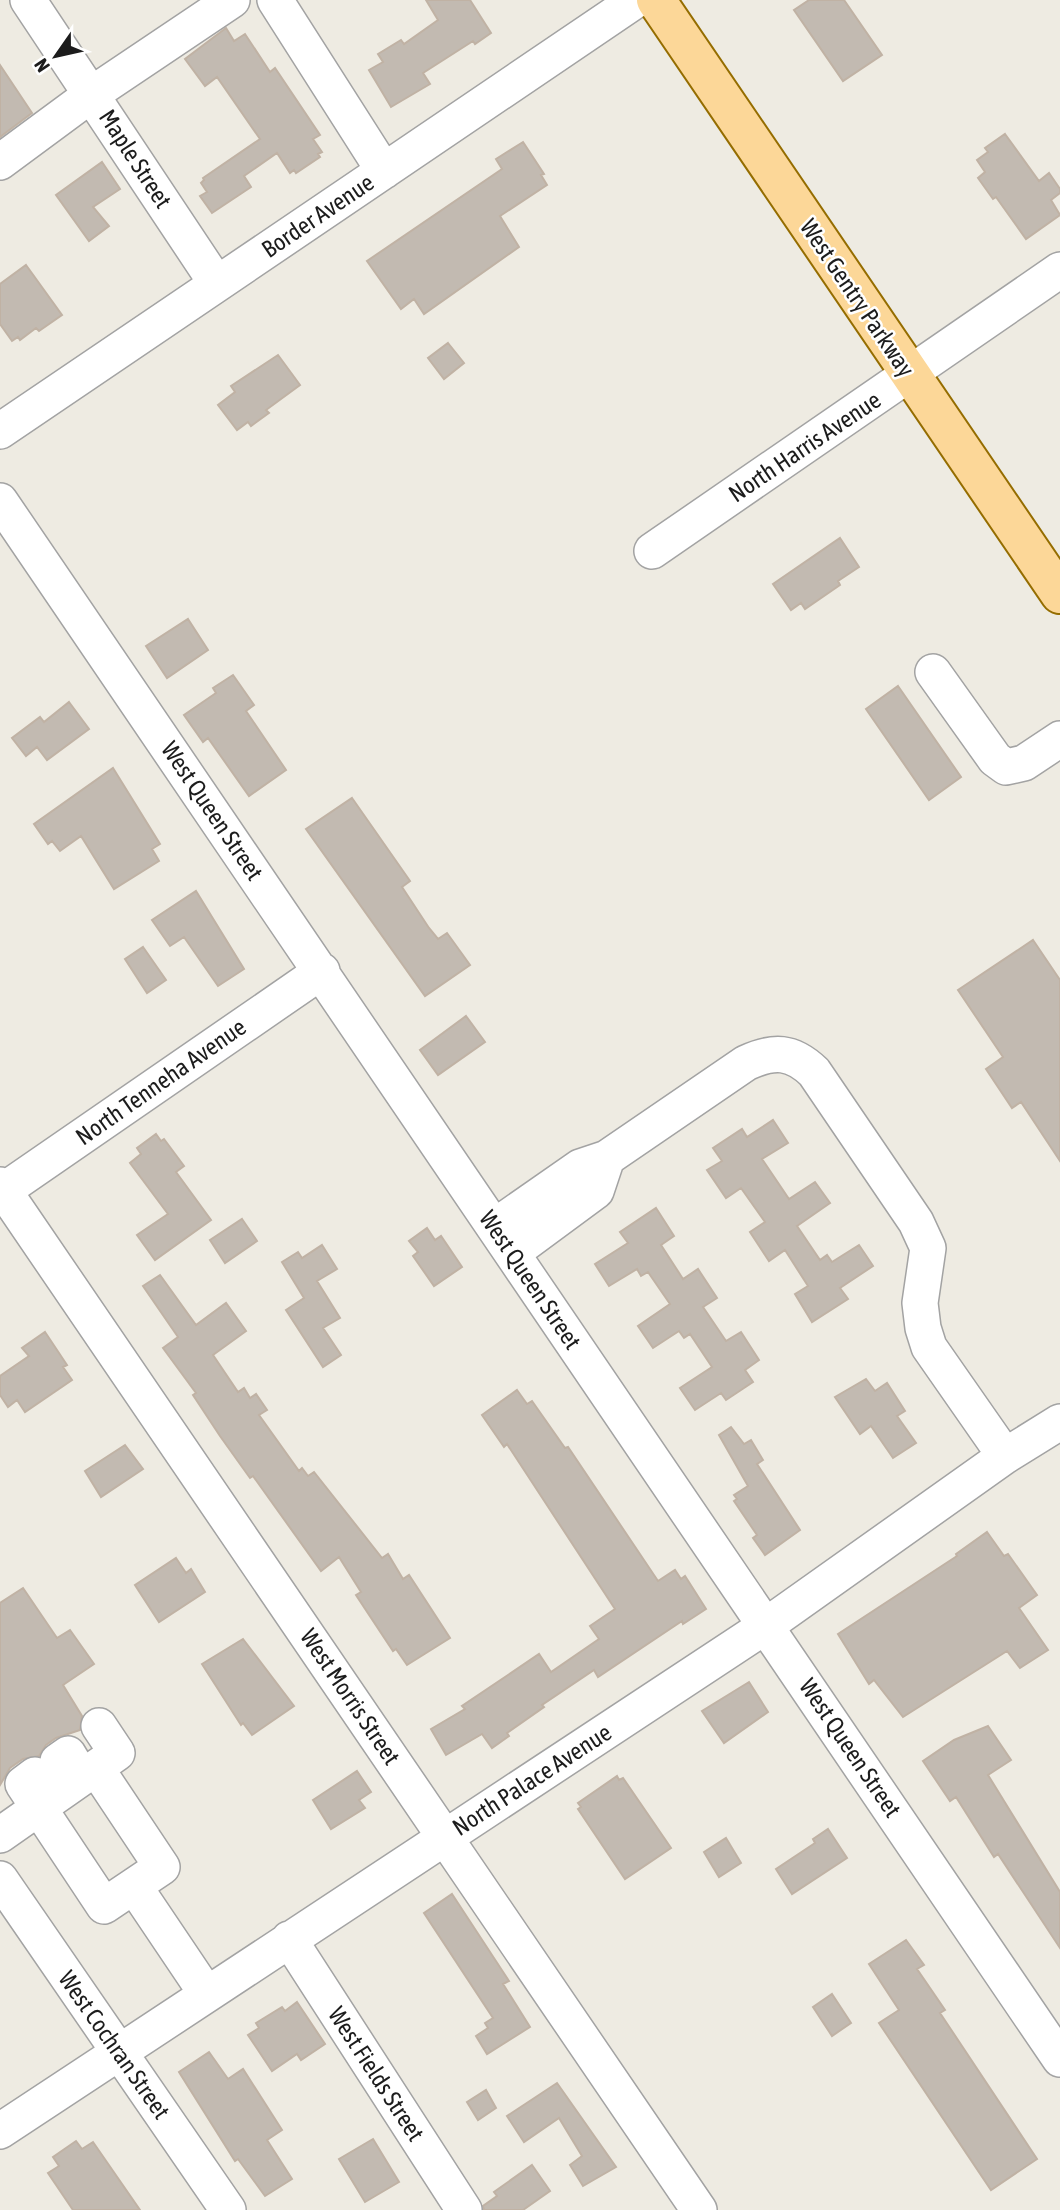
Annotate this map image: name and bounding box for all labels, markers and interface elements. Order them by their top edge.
north arrow [21,21,91,91]
text: N [30,55,54,76]
street label: Maple Street [94,105,177,213]
street label: Border Avenue [257,168,379,263]
street label: West Gentry Parkway [795,214,920,382]
street label: North Harris Avenue [724,386,886,507]
street label: West Queen Street [156,736,269,885]
street label: North Tenneha Avenue [71,1013,251,1150]
street label: West Queen Street [474,1205,587,1354]
street label: West Morris Street [295,1624,406,1770]
street label: West Queen Street [794,1673,907,1822]
street label: North Palace Avenue [447,1718,616,1841]
street label: West Cochran Street [53,1966,175,2124]
street label: West Fields Street [323,2002,430,2146]

